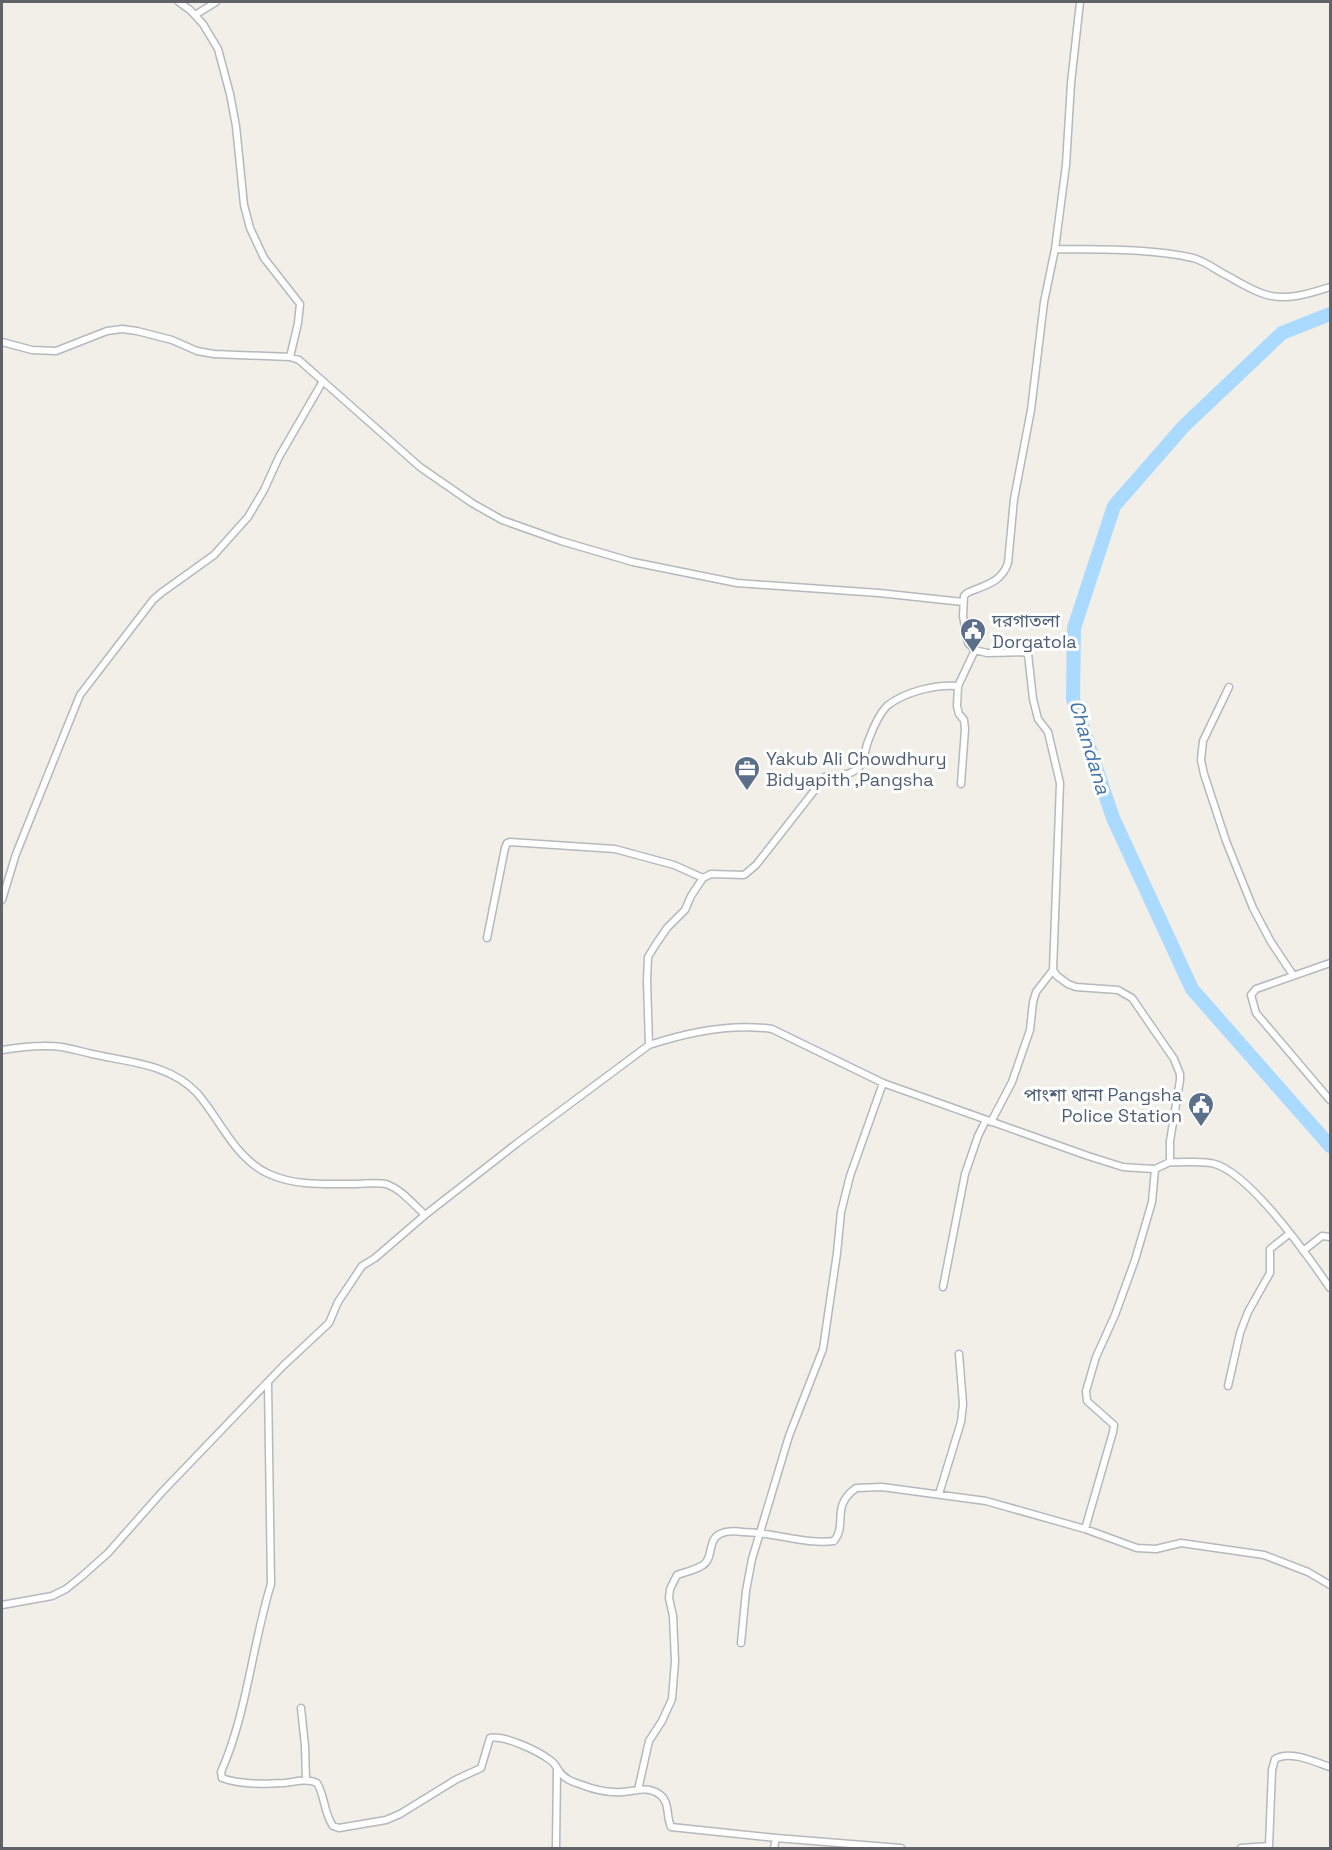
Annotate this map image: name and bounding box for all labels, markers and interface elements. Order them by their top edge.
place label: দরগাতলা Dorgatola [991,609,1077,653]
public building icon: দরগাতলা Dorgatola [958,616,988,654]
water label: Chandana [1063,697,1117,798]
place label: Yakub Ali Chowdhury Bidyapith ,Pangsha [766,747,946,791]
office icon: Yakub Ali Chowdhury Bidyapith ,Pangsha [732,754,762,792]
place label: পাংশা থানা Pangsha Police Station [1024,1083,1182,1127]
public building icon: পাংশা থানা Pangsha Police Station [1186,1090,1216,1128]

